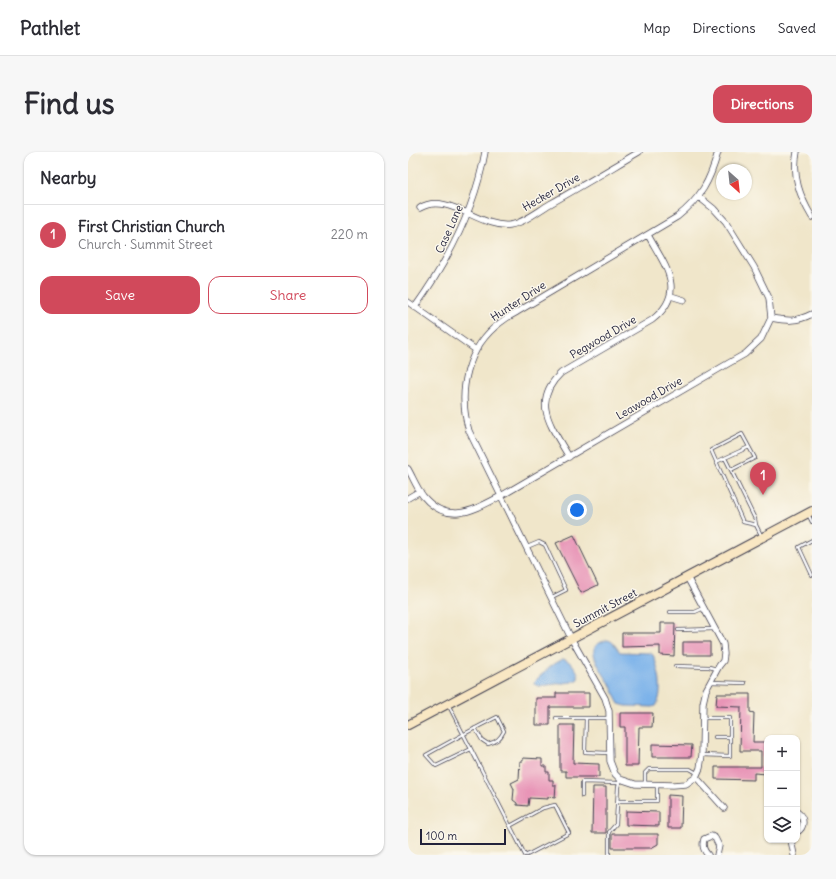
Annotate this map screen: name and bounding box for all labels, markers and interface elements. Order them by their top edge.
text: Pathlet [20,16,80,40]
text: Map [643,19,670,37]
text: Directions [692,19,756,37]
text: Saved [778,19,816,37]
button: Directions [713,85,812,123]
text: Find us [24,86,115,122]
north arrow [716,164,752,200]
text: Nearby [40,167,96,189]
street label: Hecker Drive [520,170,582,214]
street label: Case Lane [432,203,466,255]
text: First Christian Church [78,217,225,236]
text: 1 [50,226,56,243]
text: 220 m [331,226,368,243]
text: Church · Summit Street [78,236,213,253]
button: Save [40,276,200,314]
button: Share [208,276,368,314]
street label: Hunter Drive [488,278,548,324]
street label: Pegwood Drive [567,312,639,362]
street label: Leawood Drive [613,373,685,423]
pin: 1 [750,462,776,495]
your location [567,500,587,520]
street label: Summit Street [571,585,639,631]
map controls [764,735,800,843]
button: + [764,735,800,771]
button: − [764,771,800,807]
button: layers [764,807,800,843]
scale bar [420,827,506,846]
text: 100 m [426,829,457,843]

